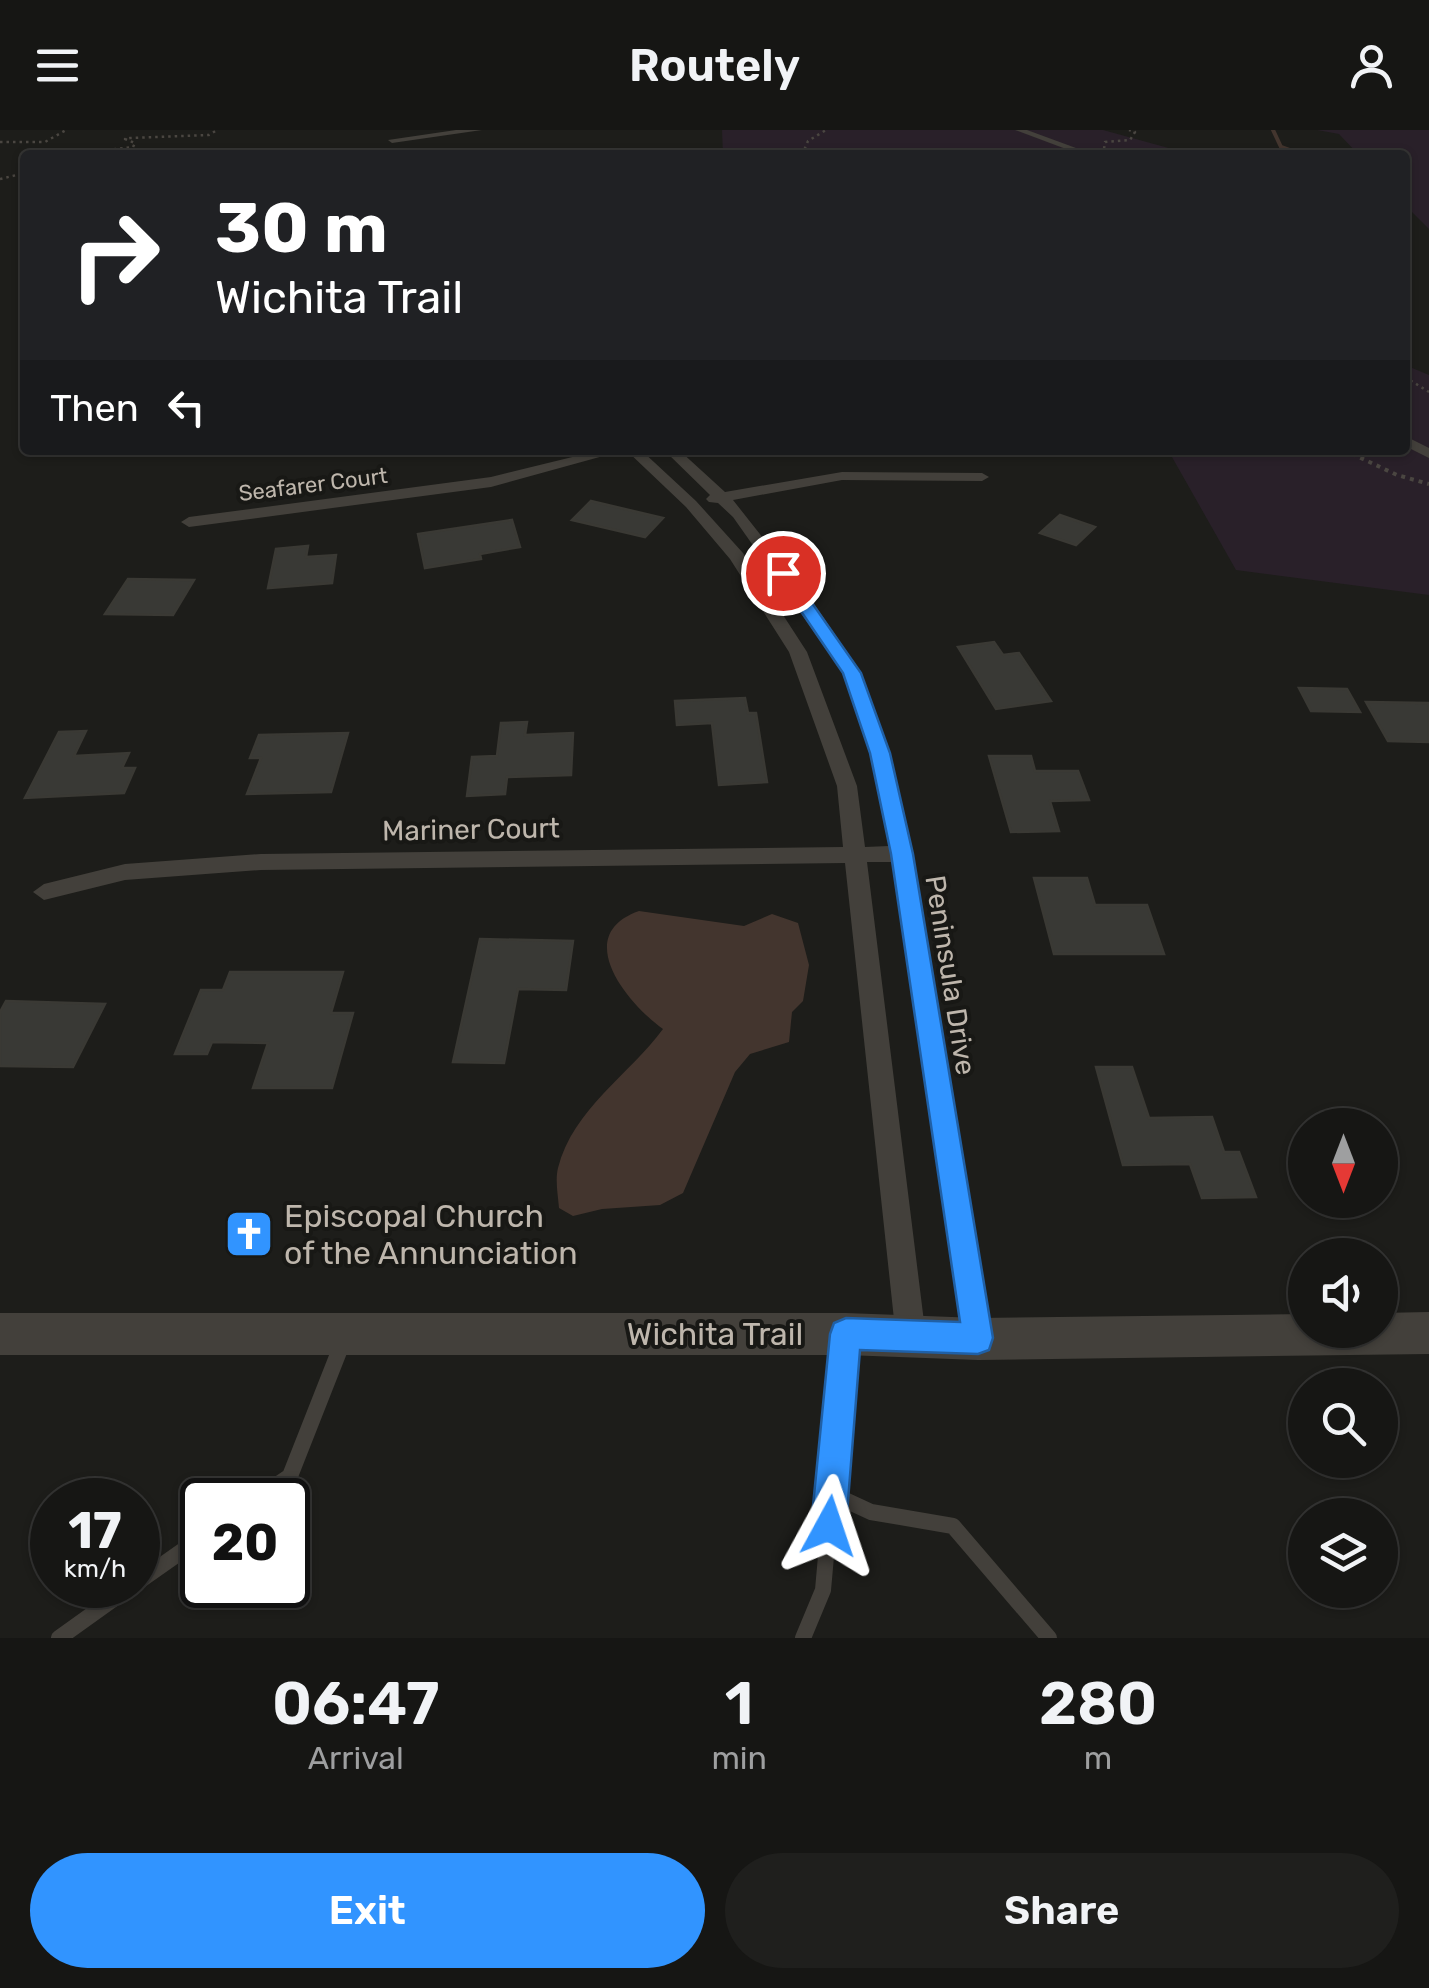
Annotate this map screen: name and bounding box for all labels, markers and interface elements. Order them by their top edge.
icon: menu [30,38,85,93]
icon: person [1344,38,1399,93]
text: Routely [629,39,800,92]
text: 30 m [215,187,388,270]
icon: right [50,190,180,320]
text: Wichita Trail [215,271,463,324]
icon: left [159,380,214,435]
text: Then [50,385,139,431]
street label: Seafarer Court [237,462,389,507]
pin [741,531,826,616]
icon: arrive [756,546,811,601]
street label: Mariner Court [382,811,560,848]
street label: Peninsula Drive [918,873,983,1077]
north arrow [1288,1108,1398,1218]
map controls [1288,1108,1398,1608]
place label: Episcopal Church of the Annunciation [284,1197,578,1272]
church icon: Episcopal Church of the Annunciation [223,1208,275,1260]
button: sound [1288,1238,1398,1348]
street label: Wichita Trail [627,1315,803,1353]
button: search [1288,1368,1398,1478]
position arrow [777,1474,881,1578]
speed limit sign: 20 [180,1478,310,1608]
button: layers [1288,1498,1398,1608]
text: 17 [68,1501,122,1561]
text: km/h [64,1554,126,1583]
text: 06:47 [272,1668,439,1739]
text: 1 [725,1668,754,1739]
text: 280 [1039,1668,1157,1739]
text: Arrival [308,1739,404,1777]
text: min [711,1739,767,1777]
text: m [1084,1739,1112,1777]
button: Exit [30,1853,705,1968]
button: Share [725,1853,1399,1968]

